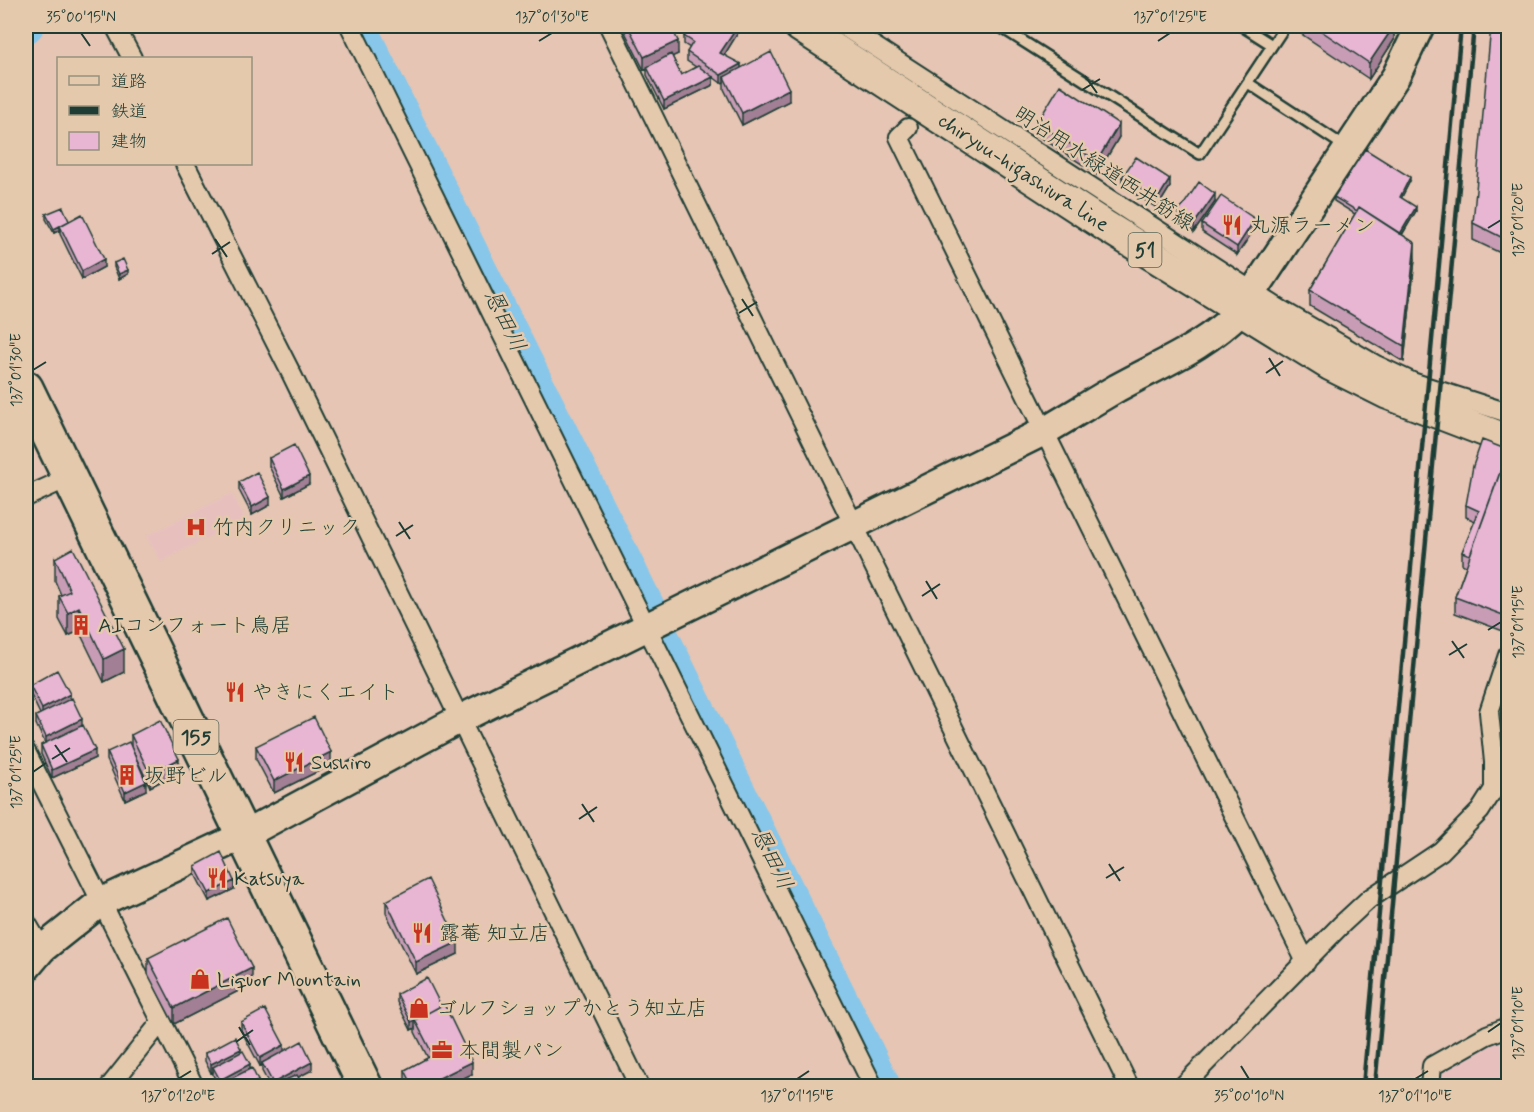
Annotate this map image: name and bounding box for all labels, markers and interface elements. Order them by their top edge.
text: 35°00'15"N [46,8,116,28]
text: 137°01'30"E [515,8,589,28]
text: 137°01'25"E [1133,8,1207,28]
legend [57,57,252,165]
text: 道路 [111,70,147,94]
text: 鉄道 [111,100,147,124]
street label: 明治用水緑道西井筋線 [1008,100,1199,238]
street label: chiryuu-higashiura line [931,107,1114,240]
text: 建物 [111,130,147,154]
text: 137°01'20"E [1509,182,1529,257]
place label: 丸源ラーメン [1249,212,1375,240]
restaurant icon: 丸源ラーメン [1220,213,1244,237]
road number: 51 [1128,233,1162,267]
water label: 恩田川 [477,285,531,357]
text: 137°01'30"E [7,333,27,407]
place label: 竹内クリニック [213,514,360,542]
hospital icon: 竹内クリニック [184,515,208,539]
text: 137°01'15"E [1509,585,1529,659]
place label: AIコンフォート鳥居 [98,612,292,640]
building icon: AIコンフォート鳥居 [69,613,93,637]
place label: やきにくエイト [252,679,399,707]
restaurant icon: やきにくエイト [223,680,247,704]
road number: 155 [174,720,218,754]
text: 137°01'25"E [7,735,27,809]
place label: Sushiro [311,749,371,777]
restaurant icon: Sushiro [282,750,306,774]
place label: 坂野ビル [144,762,228,790]
building icon: 坂野ビル [115,763,139,787]
water label: 恩田川 [744,823,798,895]
place label: Katsuya [234,865,305,893]
restaurant icon: Katsuya [205,866,229,890]
place label: 露菴 知立店 [439,920,550,948]
restaurant icon: 露菴 知立店 [410,921,434,945]
place label: Liquor Mountain [217,966,361,994]
shop icon: Liquor Mountain [188,967,212,991]
text: 137°01'10"E [1509,986,1529,1060]
place label: ゴルフショップかとう知立店 [436,995,707,1023]
shop icon: ゴルフショップかとう知立店 [407,996,431,1020]
place label: 本間製パン [459,1037,564,1065]
office icon: 本間製パン [430,1038,454,1062]
text: 137°01'20"E [141,1087,216,1107]
text: 137°01'15"E [760,1087,834,1107]
text: 35°00'10"N [1214,1087,1284,1107]
text: 137°01'10"E [1378,1087,1452,1107]

